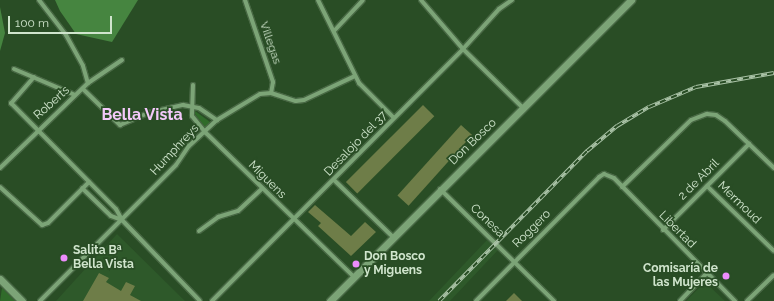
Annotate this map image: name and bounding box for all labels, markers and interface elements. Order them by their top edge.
scale bar [10,8,114,34]
text: 100 m [15,16,49,30]
street label: Villegas [256,20,284,66]
street label: Roberts [31,83,73,123]
district label: Bella Vista [101,105,183,125]
street label: Desalojo del 37 [321,108,391,180]
street label: Don Bosco [446,116,500,168]
street label: Humphreys [148,122,202,178]
street label: 2 de Abril [675,156,723,204]
street label: Miguens [245,158,289,202]
street label: Mermoud [714,179,764,227]
street label: Conesa [467,201,507,241]
street label: Roggero [510,207,554,251]
street label: Libertad [656,209,698,251]
place label: Salita Bª Bella Vista [73,244,134,272]
place label: Don Bosco y Miguens [364,250,425,278]
marker: Salita Bª Bella Vista [58,252,70,264]
marker: Don Bosco y Miguens [351,259,361,269]
place label: Comisaría de las Mujeres [643,262,718,290]
marker: Comisaría de las Mujeres [721,271,731,281]

